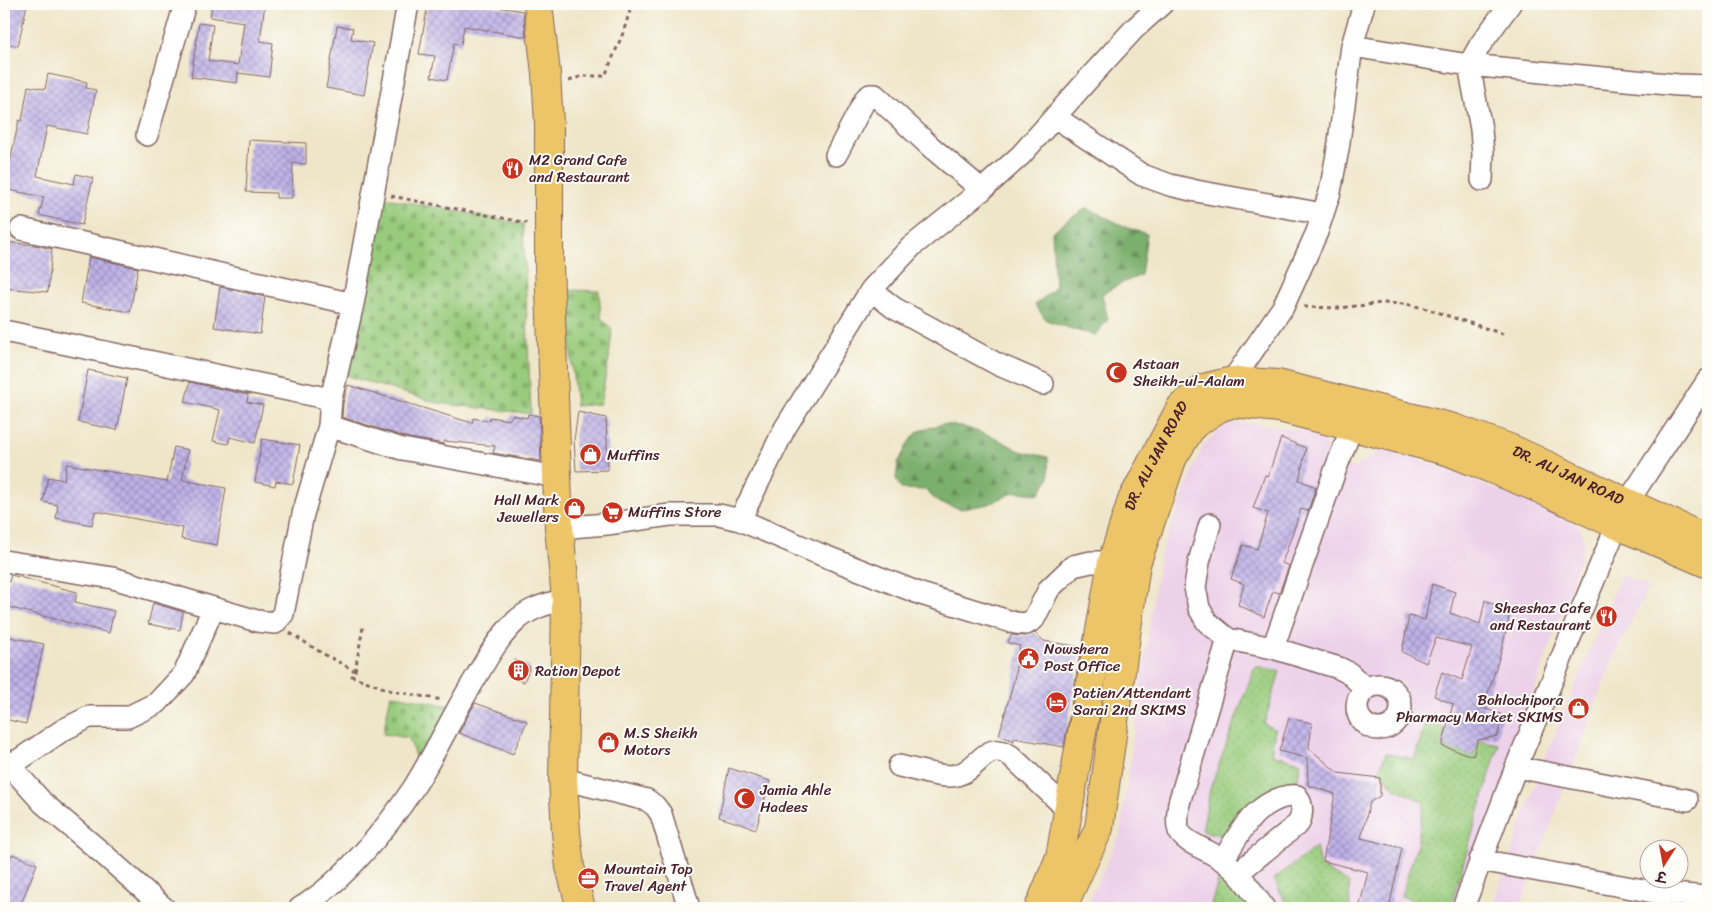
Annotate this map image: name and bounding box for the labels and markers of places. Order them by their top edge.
place label: M2 Grand Cafe and Restaurant [529,147,630,190]
restaurant icon: M2 Grand Cafe and Restaurant [501,157,525,181]
place label: Astaan Sheikh-ul-Aalam [1132,351,1245,394]
mosque icon: Astaan Sheikh-ul-Aalam [1105,361,1129,385]
place label: Muffins [607,442,660,468]
shop icon: Muffins [579,443,603,467]
place label: Hall Mark Jewellers [494,487,560,530]
shop icon: Hall Mark Jewellers [563,497,587,521]
place label: Muffins Store [628,499,722,525]
supermarket icon: Muffins Store [600,500,624,524]
place label: Sheeshaz Cafe and Restaurant [1490,595,1591,638]
restaurant icon: Sheeshaz Cafe and Restaurant [1595,605,1619,629]
place label: Nowshera Post Office [1044,636,1121,679]
public building icon: Nowshera Post Office [1016,646,1040,670]
place label: Ration Depot [535,658,621,684]
building icon: Ration Depot [507,659,531,683]
place label: Patien/Attendant Sarai 2nd SKIMS [1073,680,1192,723]
place label: Bohlochipora Pharmacy Market SKIMS [1396,687,1564,730]
hotel icon: Patien/Attendant Sarai 2nd SKIMS [1045,690,1069,714]
shop icon: Bohlochipora Pharmacy Market SKIMS [1567,697,1591,721]
place label: M.S Sheikh Motors [624,720,698,763]
shop icon: M.S Sheikh Motors [596,730,620,754]
place label: Jamia Ahle Hadees [759,777,832,820]
mosque icon: Jamia Ahle Hadees [732,787,756,811]
place label: Mountain Top Travel Agent [604,856,693,899]
office icon: Mountain Top Travel Agent [576,866,600,890]

